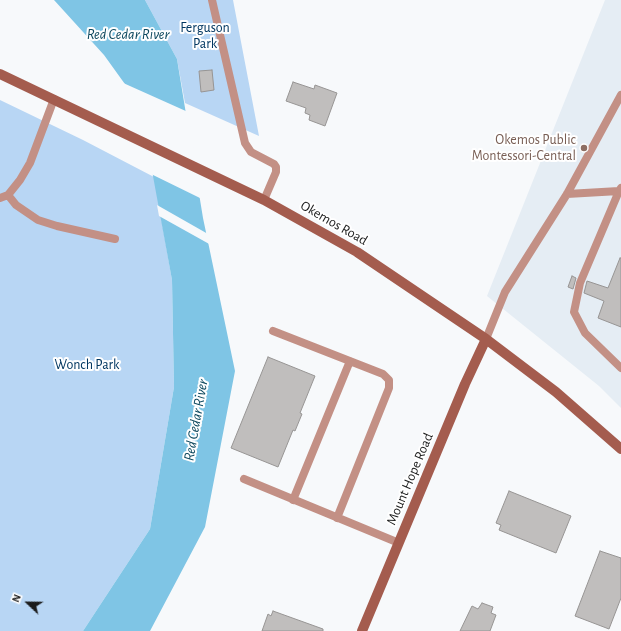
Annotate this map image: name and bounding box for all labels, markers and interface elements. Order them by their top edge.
park label: Ferguson Park [180,20,230,52]
water label: Red Cedar River [87,25,169,43]
place label: Okemos Public Montessori-Central [472,132,576,164]
marker: Okemos Public Montessori-Central [579,143,589,153]
street label: Okemos Road [297,197,371,249]
park label: Wonch Park [55,357,119,373]
water label: Red Cedar River [180,378,212,462]
street label: Mount Hope Road [383,430,437,528]
north arrow [8,583,48,623]
text: N [10,593,23,604]

